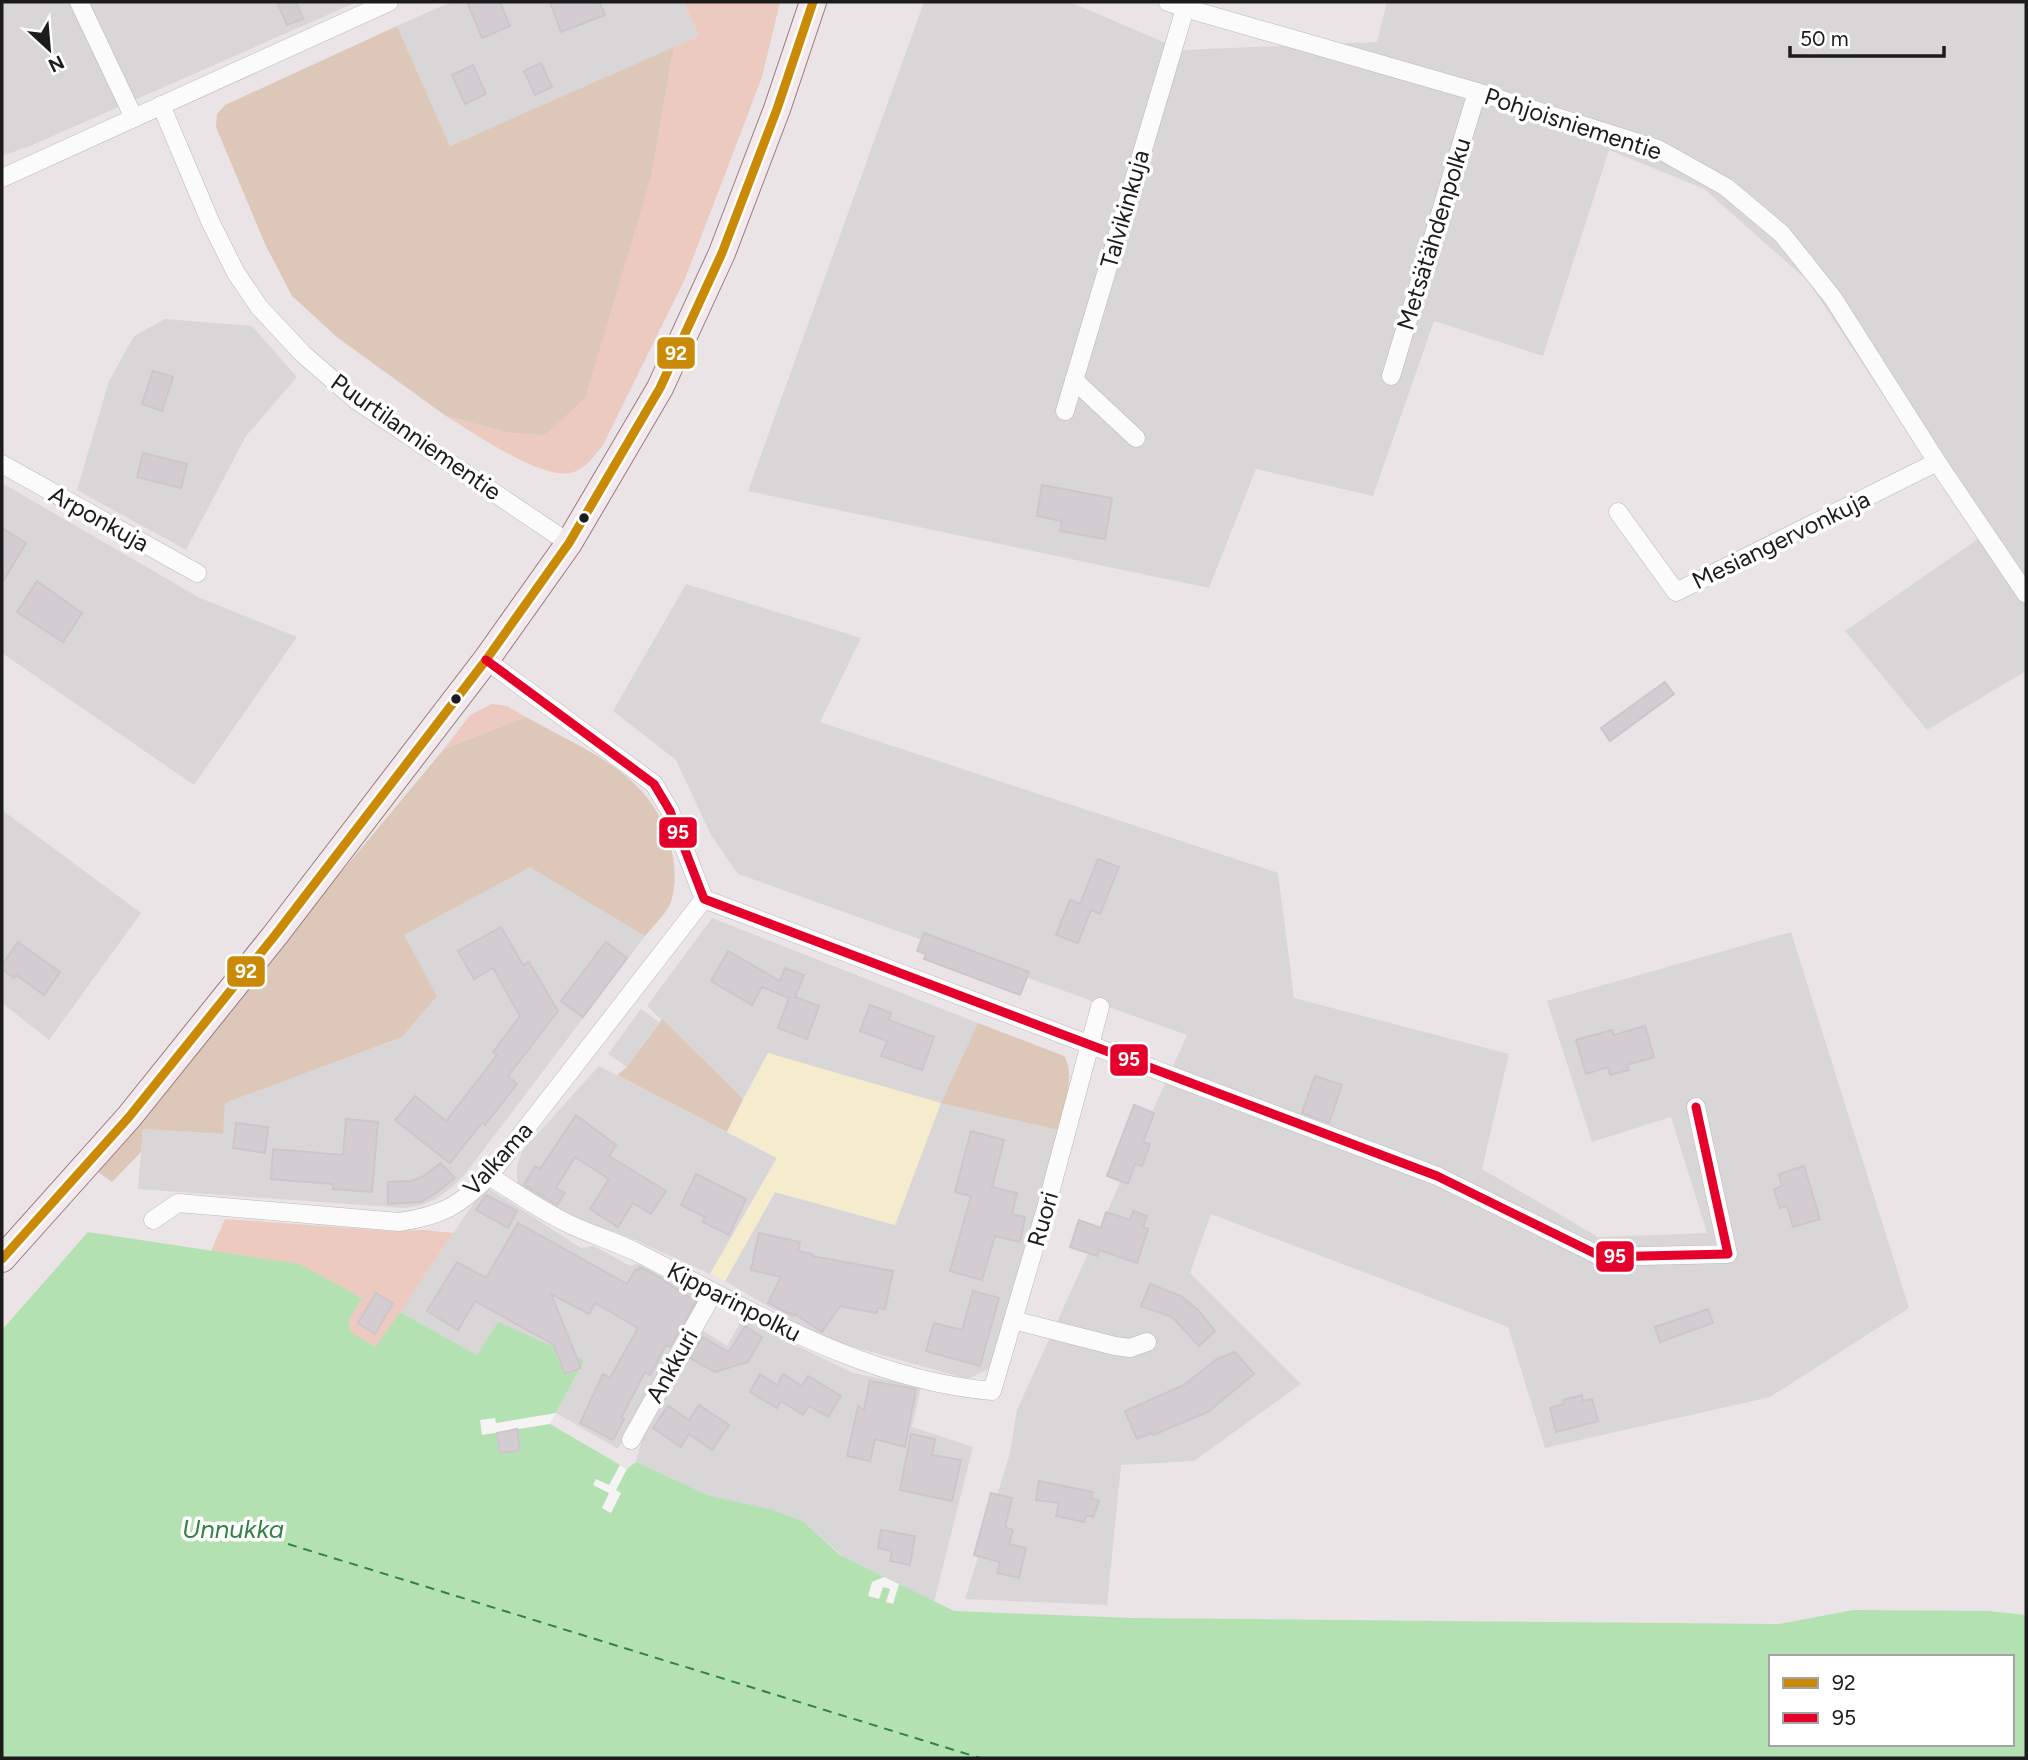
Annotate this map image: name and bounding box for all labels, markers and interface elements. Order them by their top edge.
north arrow [14,14,84,84]
scale bar [1790,14,1944,58]
text: 50 m [1800,26,1849,51]
text: N [45,50,68,77]
street label: Pohjoisniementie [1481,81,1666,166]
street label: Metsätähdenpolku [1390,134,1477,334]
street label: Talvikinkuja [1094,146,1155,271]
line badge: 92 [656,336,696,370]
text: 92 [665,342,687,365]
street label: Puurtilanniementie [326,367,507,506]
street label: Arponkuja [44,479,154,558]
street label: Mesiangervonkuja [1687,484,1874,595]
unlabelled marker [577,511,591,525]
unlabelled marker [449,692,463,706]
line badge: 95 [658,816,698,849]
text: 95 [667,821,689,844]
line badge: 92 [226,955,266,988]
text: 92 [235,960,257,983]
line badge: 95 [1109,1043,1149,1077]
text: 95 [1118,1048,1140,1071]
street label: Valkama [457,1116,538,1202]
street label: Ruori [1021,1188,1064,1250]
line badge: 95 [1595,1240,1635,1273]
text: 95 [1604,1245,1626,1268]
street label: Kipparinpolku [662,1255,806,1348]
street label: Ankkuri [639,1324,704,1408]
water label: Unnukka [182,1513,284,1545]
legend [1769,1655,2014,1746]
text: 92 [1832,1670,1856,1695]
text: 95 [1832,1705,1856,1730]

